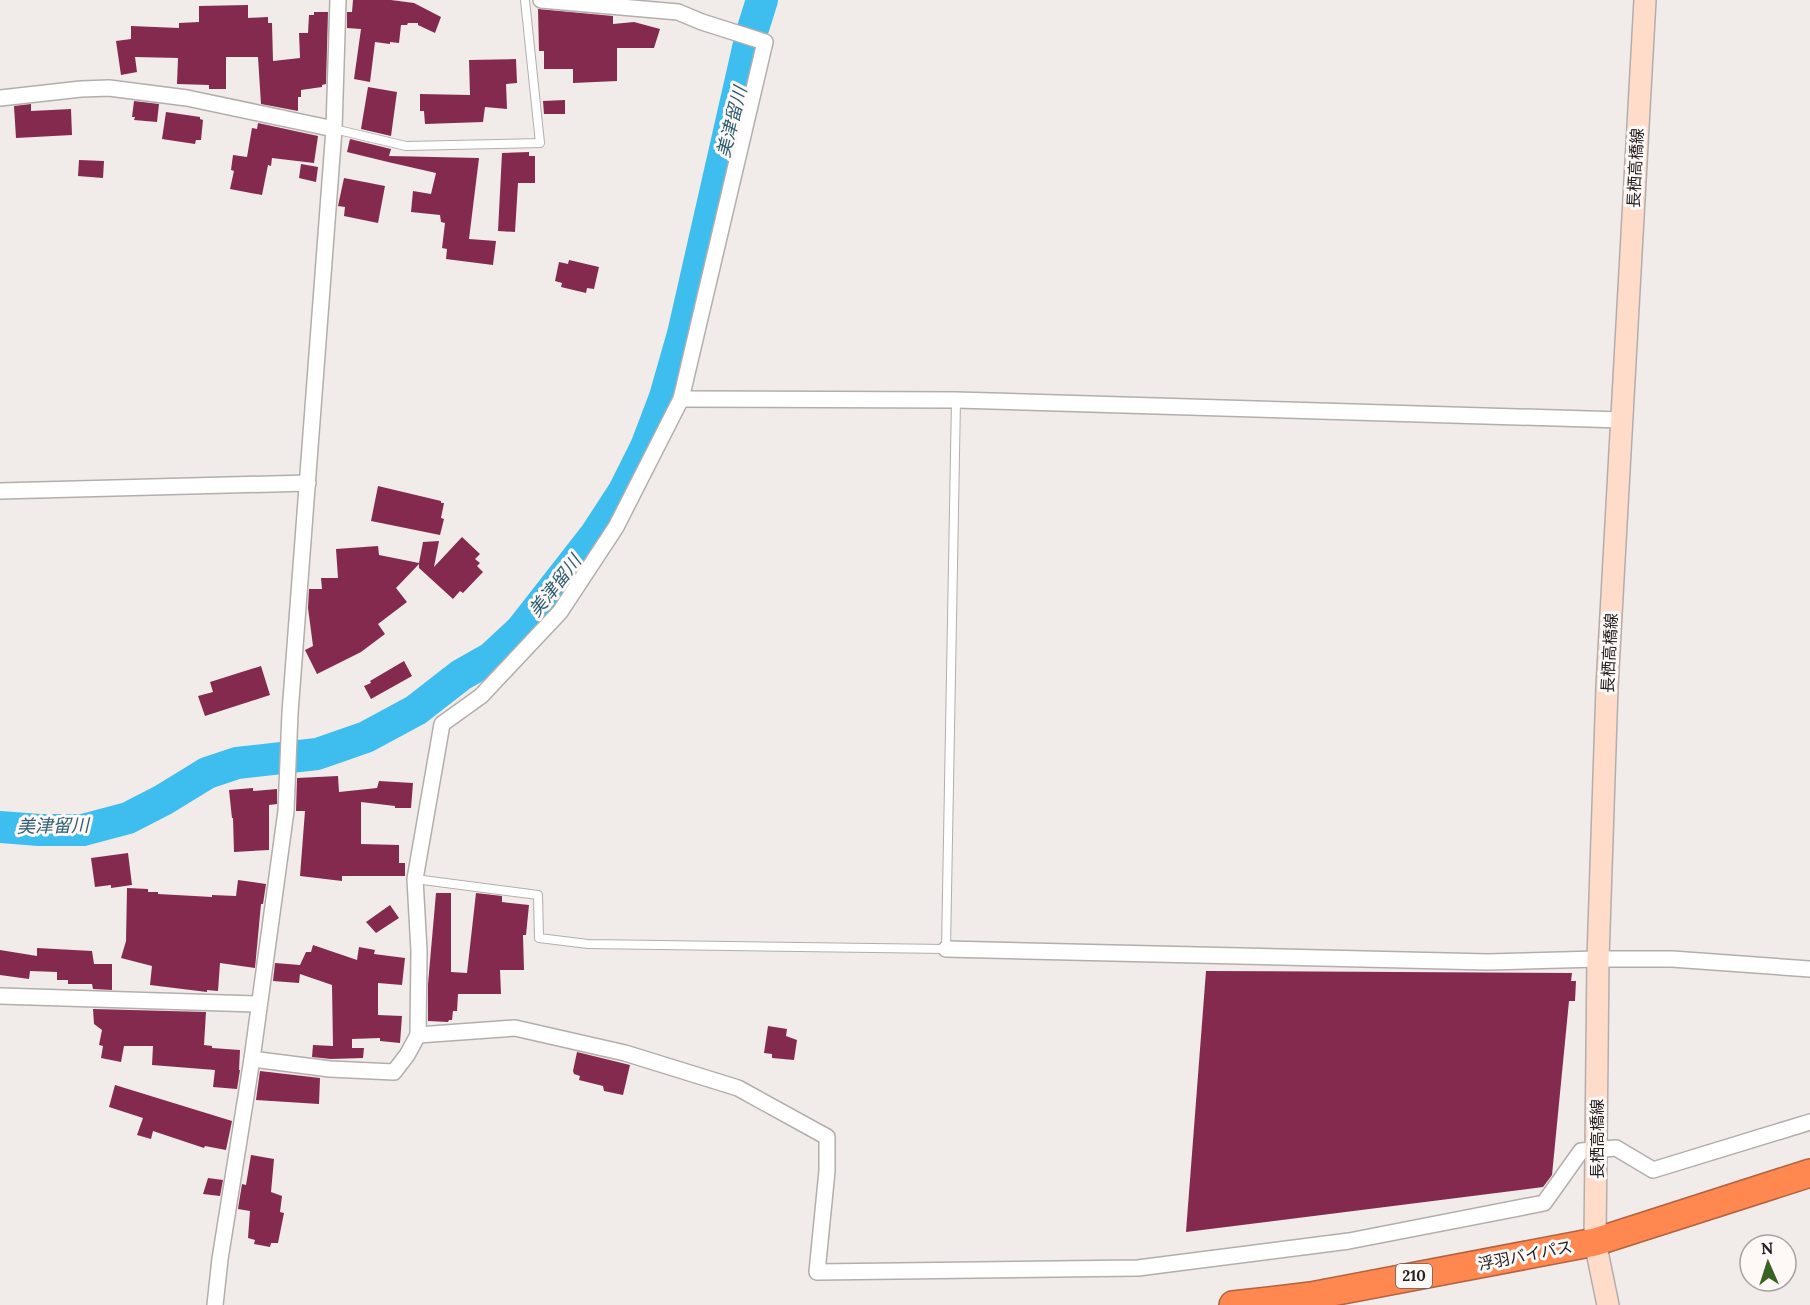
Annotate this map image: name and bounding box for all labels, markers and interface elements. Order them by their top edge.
water label: 美津留川 [712,82,752,160]
street label: 長栖高橋線 [1623,128,1647,208]
water label: 美津留川 [523,549,587,621]
street label: 長栖高橋線 [1597,613,1621,693]
water label: 美津留川 [17,813,91,838]
street label: 長栖高橋線 [1587,1099,1607,1179]
north arrow [1738,1233,1798,1293]
street label: 浮羽バイパス [1476,1236,1574,1274]
text: N [1761,1238,1774,1258]
road number: 210 [1396,1264,1432,1288]

